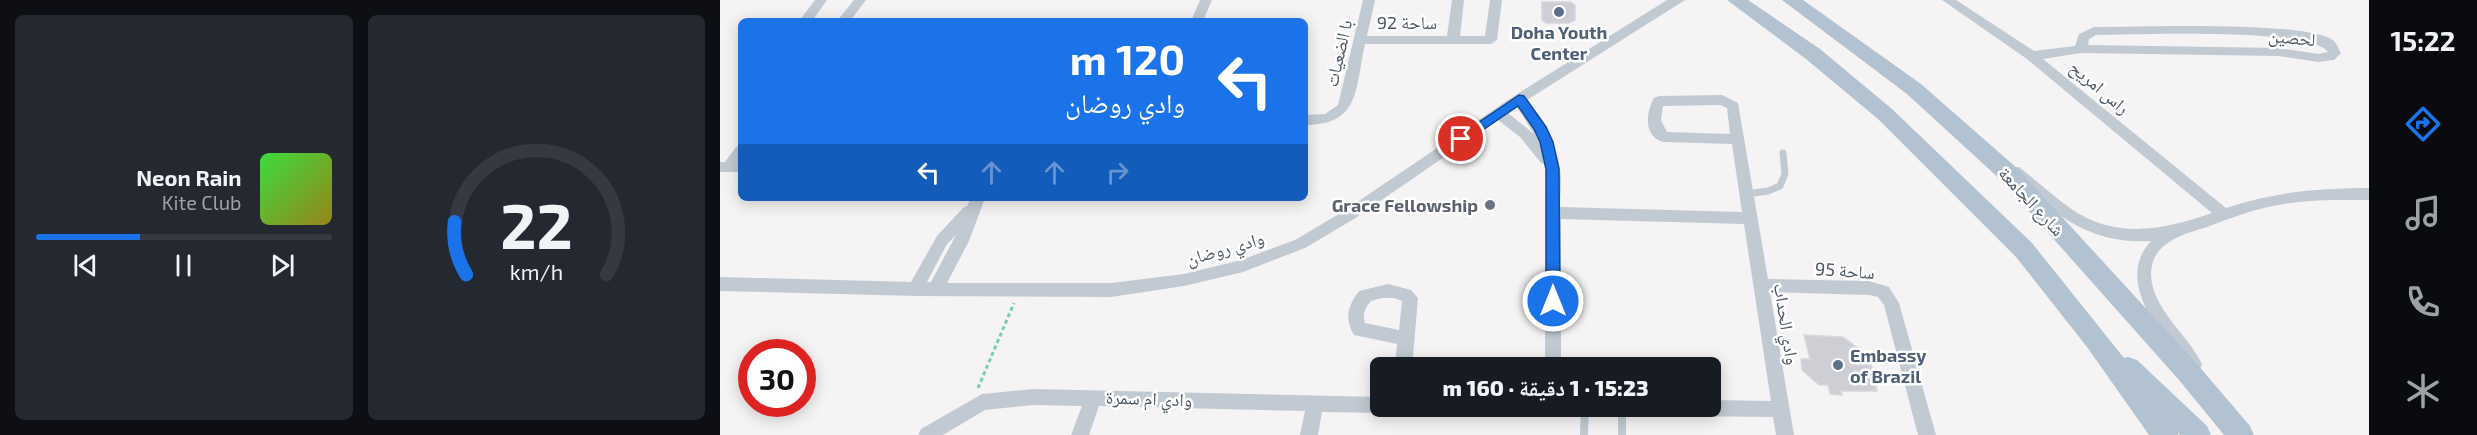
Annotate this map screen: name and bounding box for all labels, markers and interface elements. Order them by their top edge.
marker: Doha Youth Center [1552,5,1566,19]
street label: ساحة 92 [1377,11,1437,33]
street label: با الضعيات [1320,17,1357,89]
place label: Doha Youth Center [1511,21,1607,64]
street label: لحصين [2268,24,2316,51]
text: 15:22 [2391,24,2455,56]
text: 120 m [1070,33,1185,83]
icon: left [1206,42,1284,120]
street label: راس امريح [2064,56,2134,120]
text: وادي روضان [1065,86,1185,118]
icon: directions [2402,103,2444,145]
pin [1435,113,1486,164]
icon: arrive [1444,122,1477,155]
icon: left [912,156,945,189]
icon: ahead [975,156,1008,189]
icon: ahead [1038,156,1071,189]
icon: right [1101,156,1134,189]
street label: شارع الجامعة [1994,162,2070,241]
text: Neon Rain [136,164,242,190]
text: 22 [500,187,572,262]
text: Kite Club [162,190,242,214]
icon: music [2402,192,2444,234]
place label: Grace Fellowship [1332,194,1478,216]
marker: Grace Fellowship [1483,198,1497,212]
street label: وادي روضان [1184,226,1268,274]
icon: previous [69,249,102,282]
icon: pause [167,249,200,282]
icon: next [266,249,299,282]
street label: ساحة 95 [1814,257,1876,283]
text: km/h [510,259,563,284]
position arrow [1521,269,1585,333]
icon: phone [2402,281,2444,323]
street label: وادي الحداب [1765,282,1804,367]
speed limit sign: 30 [738,339,816,417]
place label: Embassy of Brazil [1850,344,1927,387]
marker: Embassy of Brazil [1831,358,1845,372]
icon: climate [2402,370,2444,412]
text: 15:23 · 1 دقيقة · 160 m [1442,374,1649,400]
street label: وادي ام سمرة [1105,386,1193,415]

